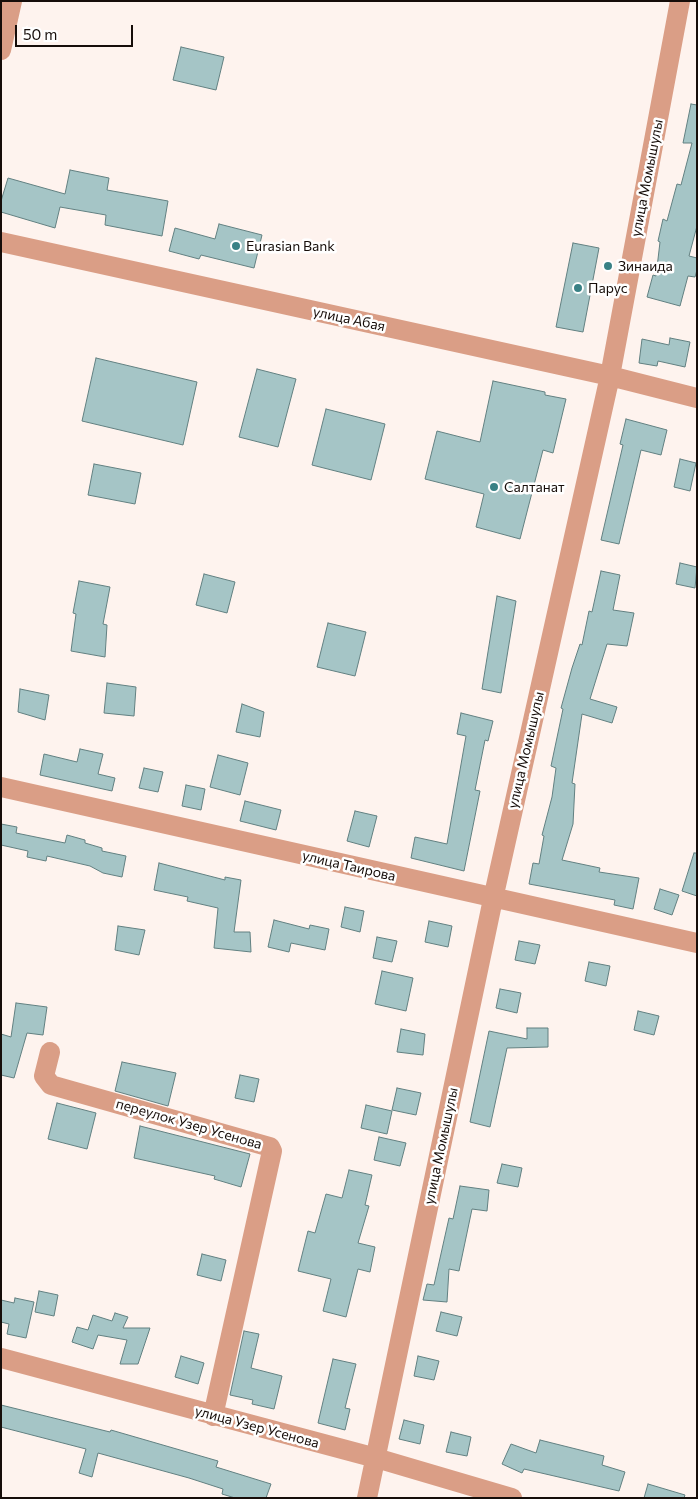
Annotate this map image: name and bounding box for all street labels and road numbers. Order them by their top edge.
street label: улица Момышулы [627,118,667,238]
street label: улица Абая [311,303,387,335]
street label: улица Момышулы [504,690,548,810]
street label: улица Таирова [301,847,397,885]
street label: улица Момышулы [420,1086,462,1206]
street label: переулок Узер Усенова [114,1095,264,1153]
street label: улица Узер Усенова [193,1402,321,1452]

